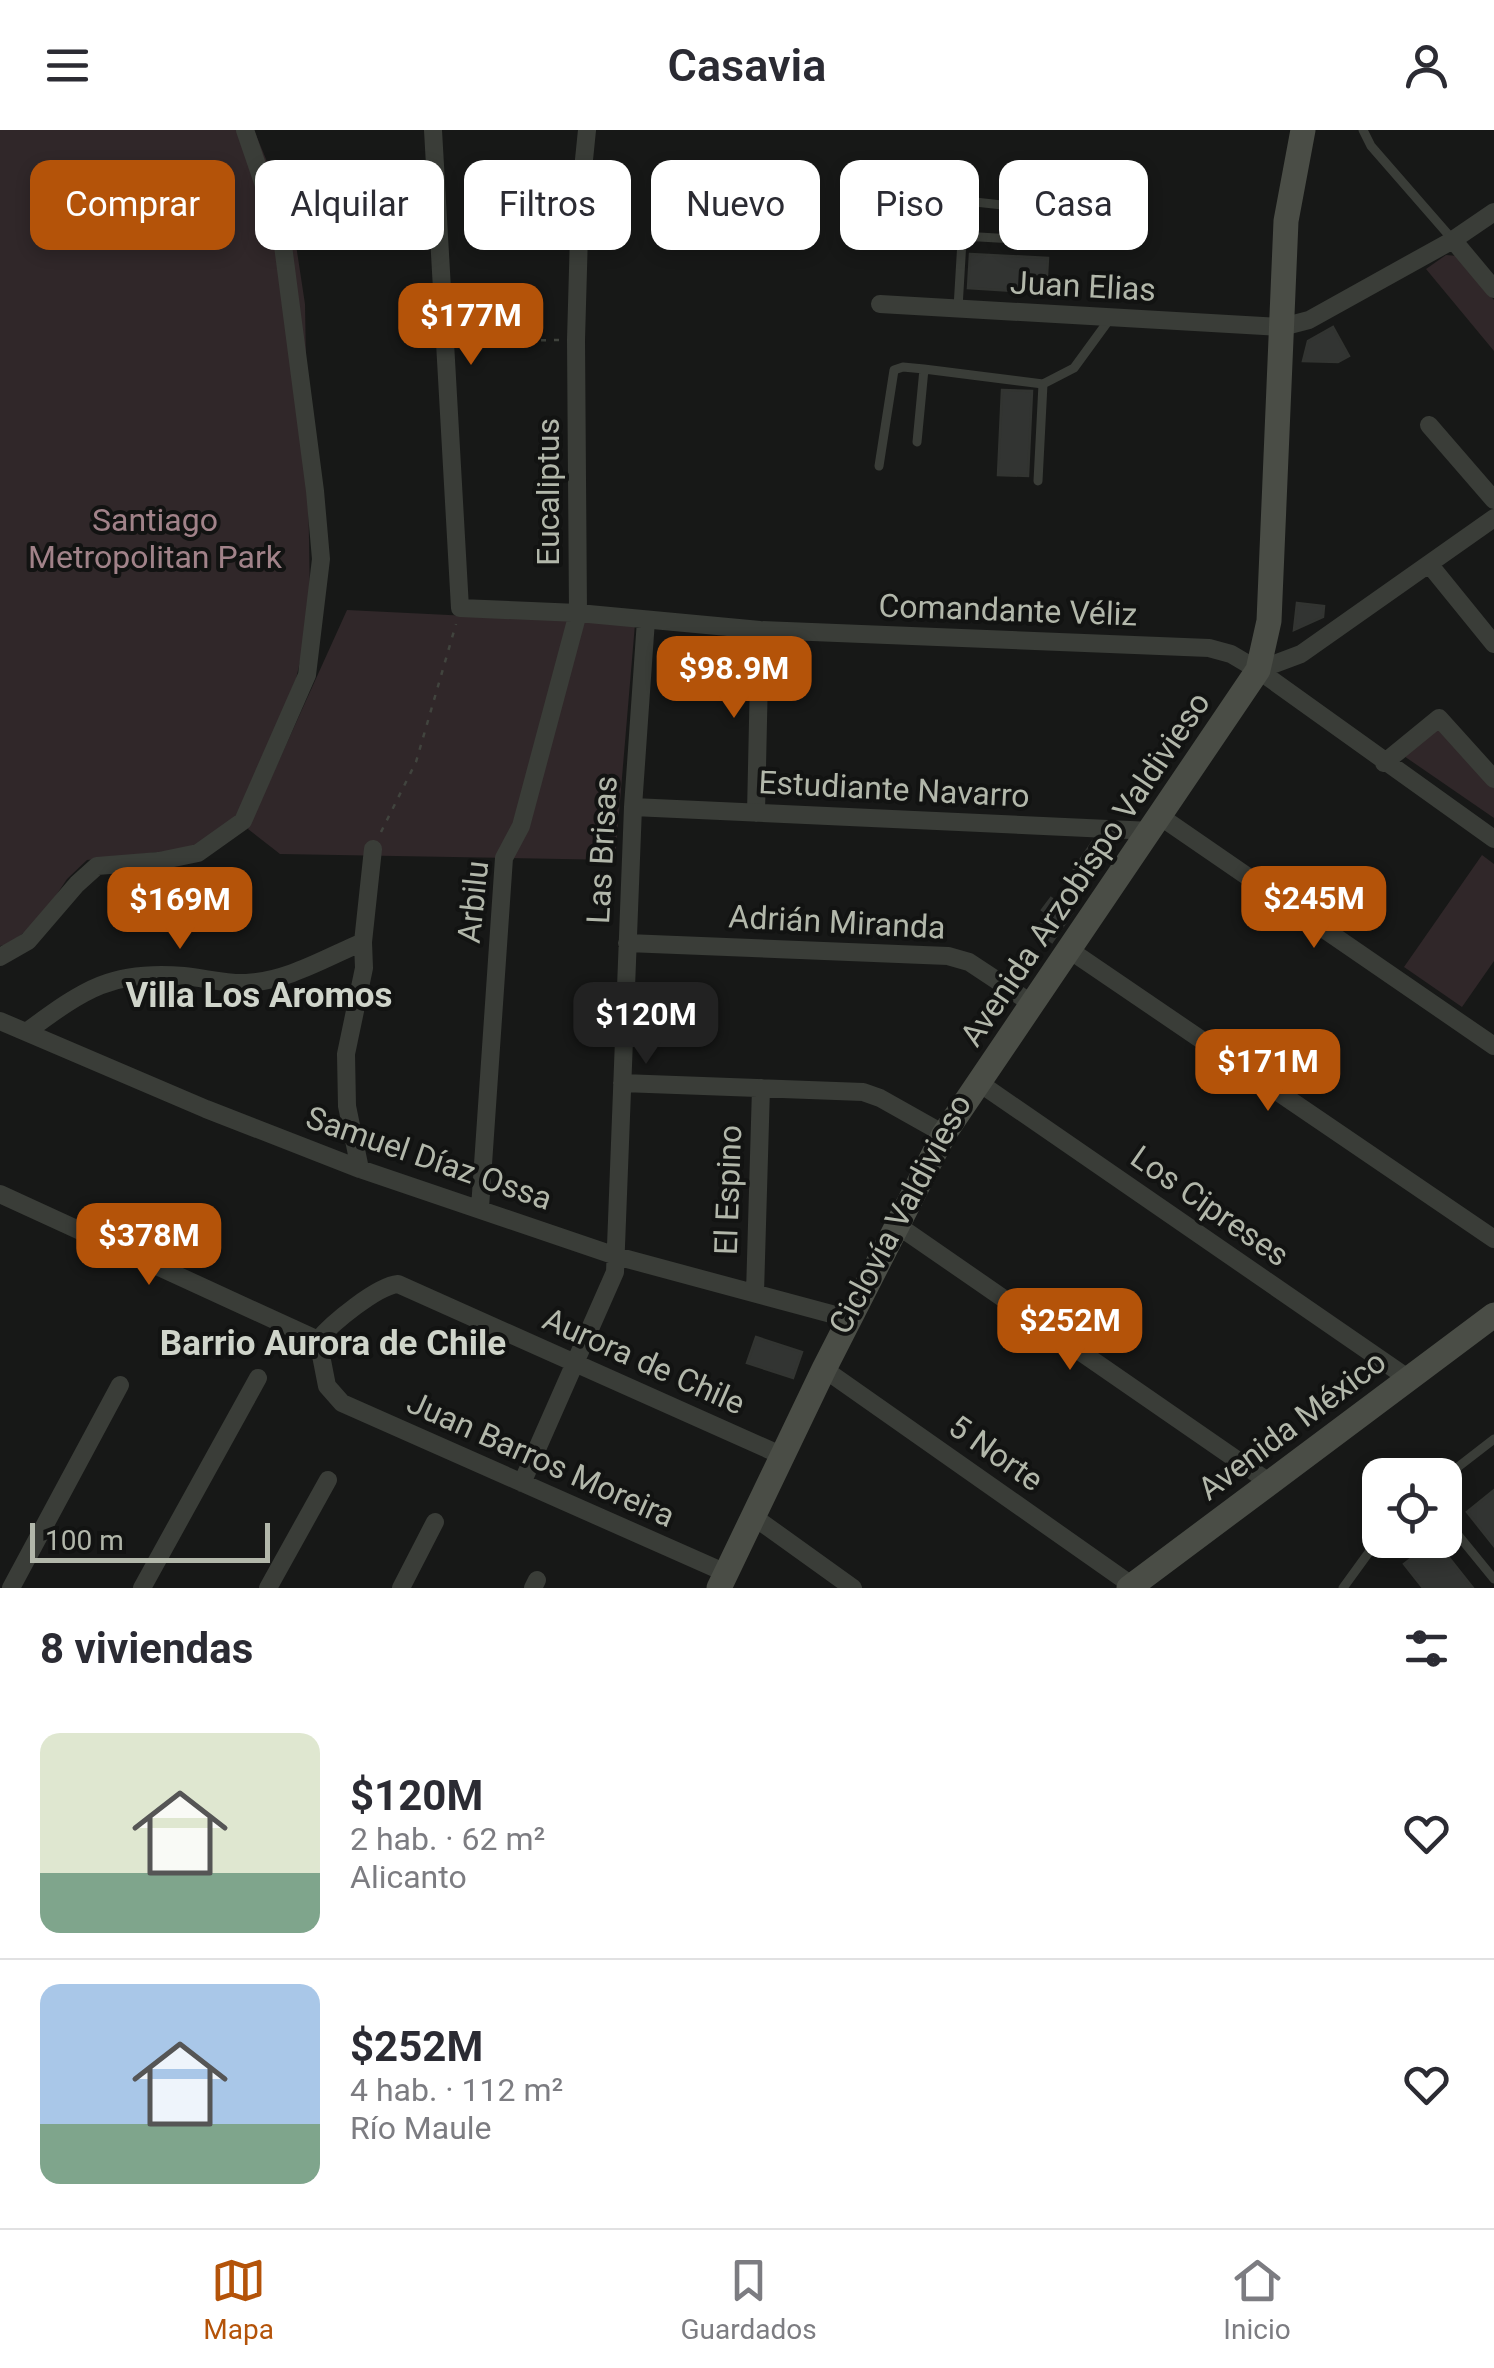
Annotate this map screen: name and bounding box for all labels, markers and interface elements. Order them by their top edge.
icon: menu [40,38,95,93]
icon: person [1399,38,1454,93]
text: Casavia [668,39,826,92]
chip: Comprar [30,160,235,250]
chip: Alquilar [255,160,444,250]
chip: Filtros [464,160,631,250]
chip: Nuevo [651,160,820,250]
chip: Piso [840,160,979,250]
chip: Casa [999,160,1148,250]
street label: Juan Elias [1009,263,1157,309]
pin: $177M [401,283,541,368]
text: $177M [420,296,522,334]
street label: Eucaliptus [529,418,567,566]
park label: Santiago Metropolitan Park [28,501,283,576]
street label: Comandante Véliz [878,586,1138,634]
pin: $98.9M [653,636,815,721]
text: $98.9M [679,649,789,687]
street label: Avenida Arzobispo Valdivieso [952,685,1218,1053]
street label: Estudiante Navarro [757,763,1031,815]
street label: Las Brisas [579,775,625,925]
street label: Arbilu [450,859,496,945]
pin: $245M [1244,866,1384,951]
pin: $169M [110,867,250,952]
text: $245M [1263,879,1365,917]
text: $169M [129,880,231,918]
street label: Adrián Miranda [728,897,946,947]
district label: Villa Los Aromos [125,975,393,1016]
pin: $120M [576,982,716,1067]
text: $120M [595,995,697,1033]
pin: $171M [1198,1029,1338,1114]
text: $171M [1217,1042,1319,1080]
street label: Ciclovía Valdivieso [821,1088,979,1340]
street label: Samuel Díaz Ossa [301,1098,557,1218]
street label: El Espino [707,1124,749,1256]
street label: Los Cipreses [1124,1138,1296,1274]
pin: $378M [79,1203,219,1288]
text: $378M [98,1216,200,1254]
pin: $252M [1000,1288,1140,1373]
street label: Aurora de Chile [537,1300,751,1422]
text: $252M [1019,1301,1121,1339]
district label: Barrio Aurora de Chile [160,1323,506,1364]
street label: Avenida México [1191,1342,1393,1508]
street label: Juan Barros Moreira [401,1383,681,1535]
street label: 5 Norte [942,1407,1050,1499]
map controls [1362,1458,1462,1558]
button: locate [1362,1458,1462,1558]
scale bar [30,1518,270,1562]
text: 100 m [45,1524,124,1557]
icon: filters [1399,1621,1454,1676]
text: 8 viviendas [40,1624,253,1673]
text: $120M [350,1771,483,1820]
icon: home [120,1773,240,1893]
icon: heart [1399,1806,1454,1861]
text: 2 hab. · 62 m² [350,1820,545,1858]
text: Alicanto [350,1858,467,1896]
text: $252M [350,2022,483,2071]
icon: home [120,2024,240,2144]
icon: heart [1399,2057,1454,2112]
text: 4 hab. · 112 m² [350,2071,563,2109]
text: Río Maule [350,2109,492,2147]
tab: Mapa [203,2253,274,2346]
tab: Guardados [681,2253,817,2346]
tab: Inicio [1223,2253,1291,2346]

